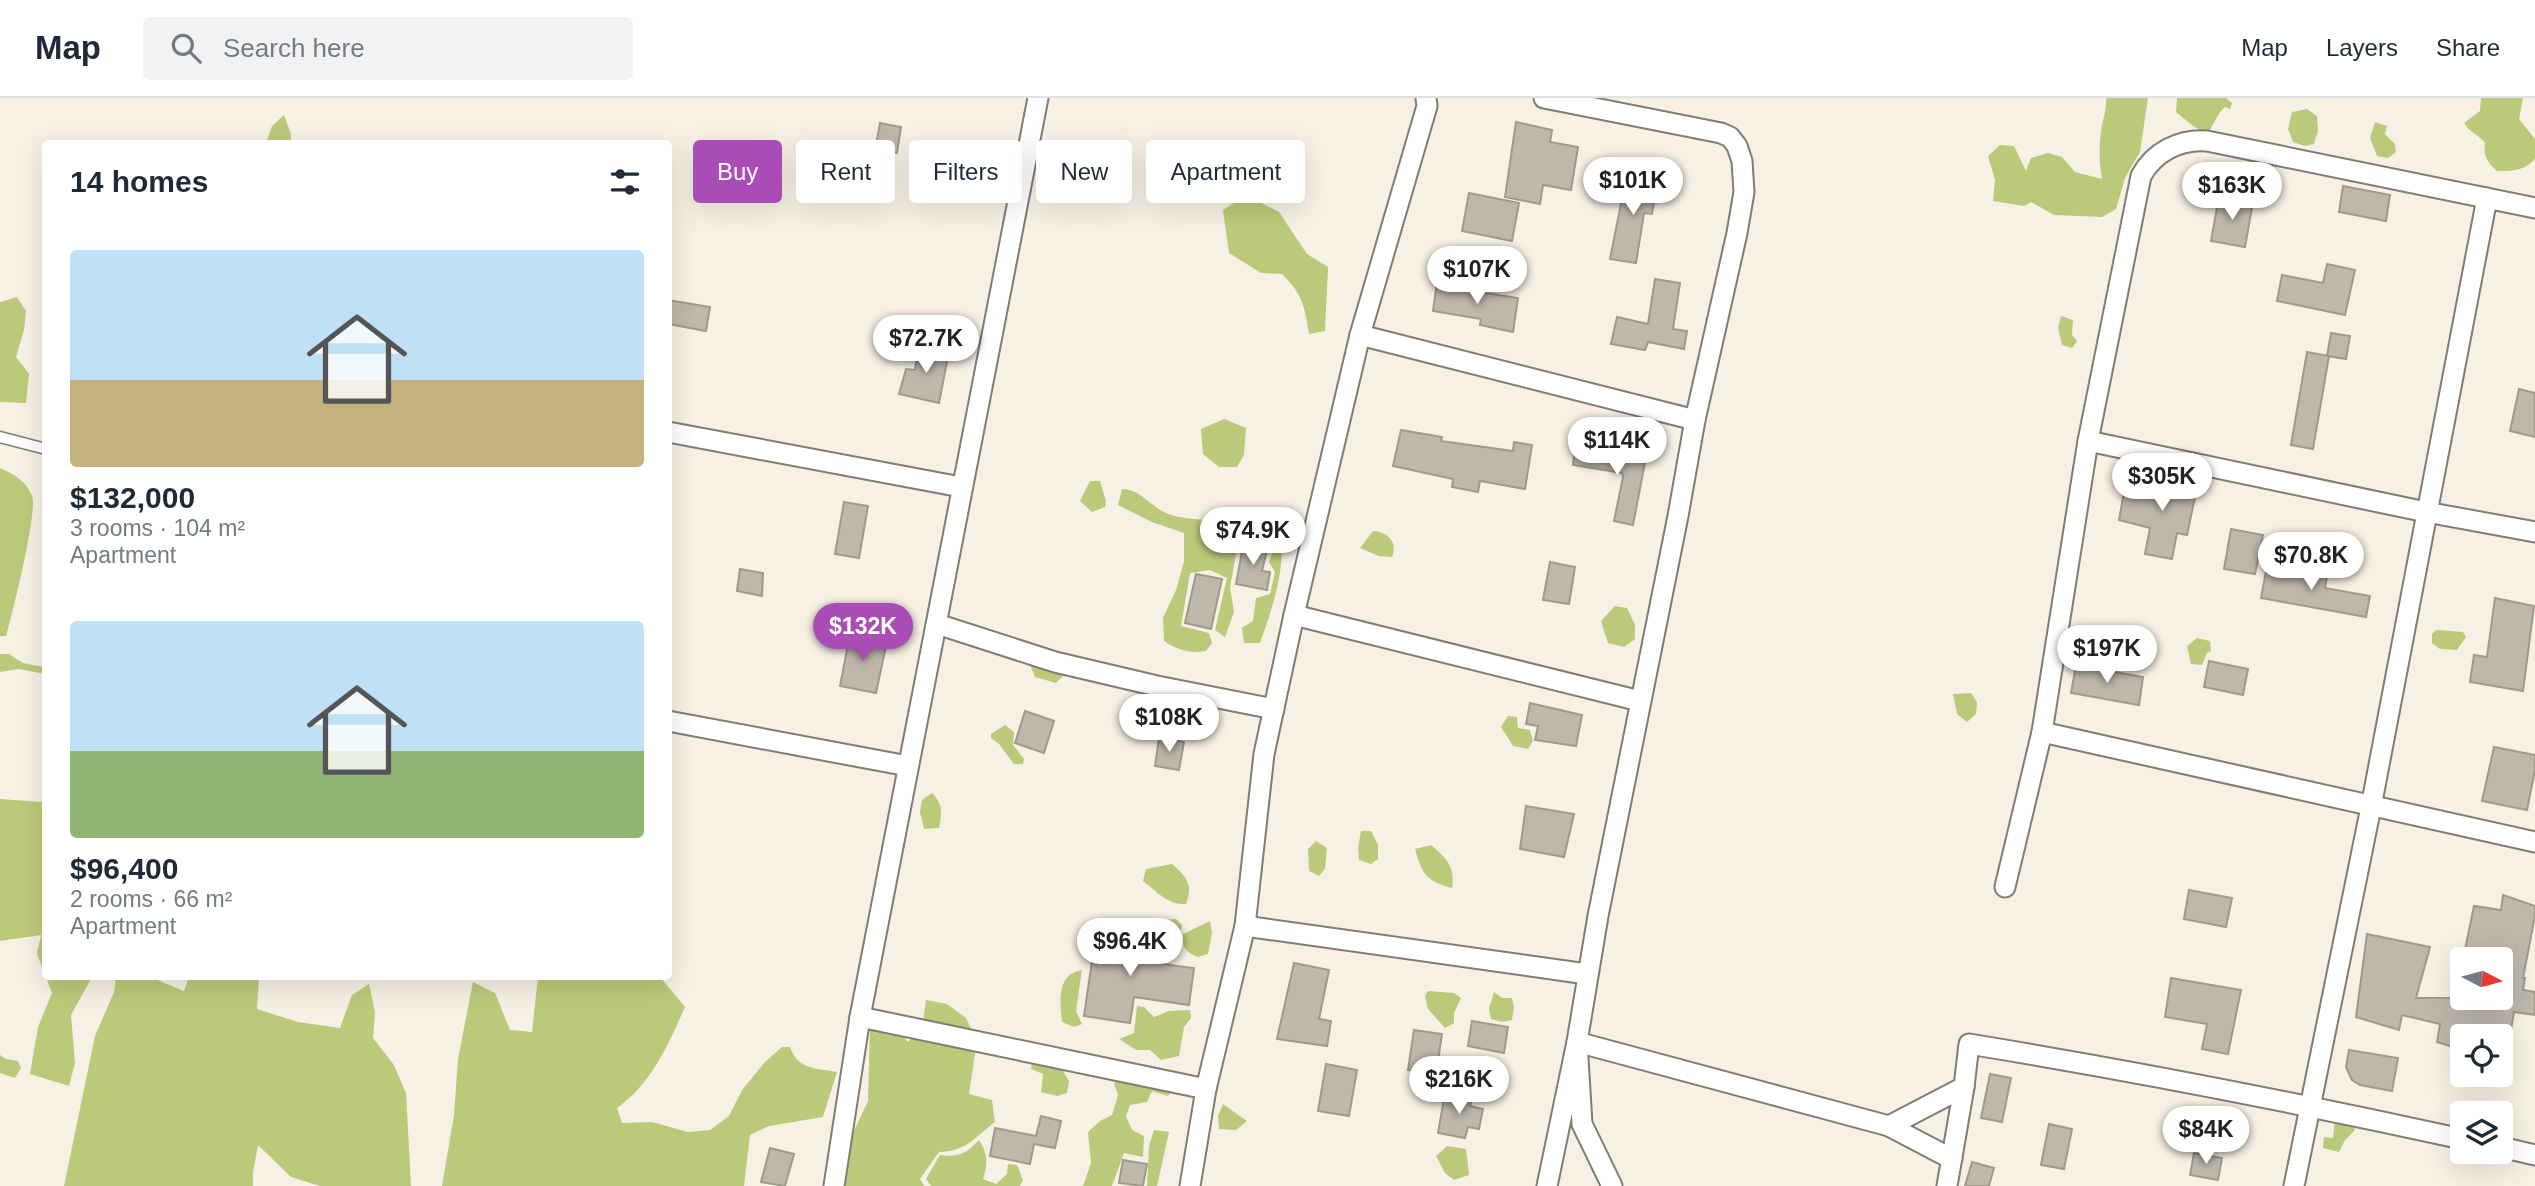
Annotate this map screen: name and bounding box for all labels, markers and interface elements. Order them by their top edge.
search box [143,17,633,80]
text: Map [35,29,101,66]
icon: search [167,29,205,67]
text: Search here [223,33,365,63]
text: Map [2241,34,2288,61]
text: Layers [2326,34,2398,61]
text: Share [2436,34,2500,61]
chip: Buy [693,140,782,203]
chip: Rent [796,140,895,203]
chip: Filters [909,140,1022,203]
chip: New [1036,140,1132,203]
chip: Apartment [1146,140,1305,203]
pin: $101K [1584,158,1682,217]
pin: $163K [2183,162,2281,222]
icon: filters [606,163,644,201]
text: 14 homes [70,165,208,198]
text: $101K [1599,167,1667,193]
text: $163K [2198,172,2266,198]
pin: $107K [1428,246,1526,306]
text: $107K [1443,256,1511,282]
icon: home [294,296,420,422]
pin: $72.7K [869,316,983,375]
text: $72.7K [889,325,963,351]
pin: $114K [1568,418,1666,477]
text: $114K [1584,427,1650,453]
pin: $305K [2113,454,2211,513]
text: $305K [2128,463,2196,489]
text: $132,000 [70,481,195,514]
pin: $74.9K [1196,508,1310,567]
text: 3 rooms · 104 m² [70,515,245,541]
text: $74.9K [1216,517,1290,543]
pin: $70.8K [2254,532,2368,592]
text: Apartment [70,542,176,568]
text: $70.8K [2274,542,2348,568]
pin: $132K [814,603,912,663]
text: $132K [829,613,897,639]
pin: $197K [2058,626,2156,685]
text: $197K [2073,635,2141,661]
icon: home [294,667,420,793]
pin: $108K [1120,694,1218,754]
text: $108K [1135,704,1203,730]
text: $96,400 [70,852,178,885]
text: 2 rooms · 66 m² [70,886,232,912]
text: Apartment [70,913,176,939]
pin: $96.4K [1073,918,1187,978]
text: $96.4K [1093,928,1167,954]
north arrow [2450,947,2513,1010]
map controls [2450,947,2513,1164]
button: locate [2450,1024,2513,1087]
pin: $216K [1410,1056,1508,1116]
text: $216K [1425,1066,1493,1092]
button: layers [2450,1101,2513,1164]
pin: $84K [2165,1107,2247,1166]
text: $84K [2179,1116,2233,1142]

